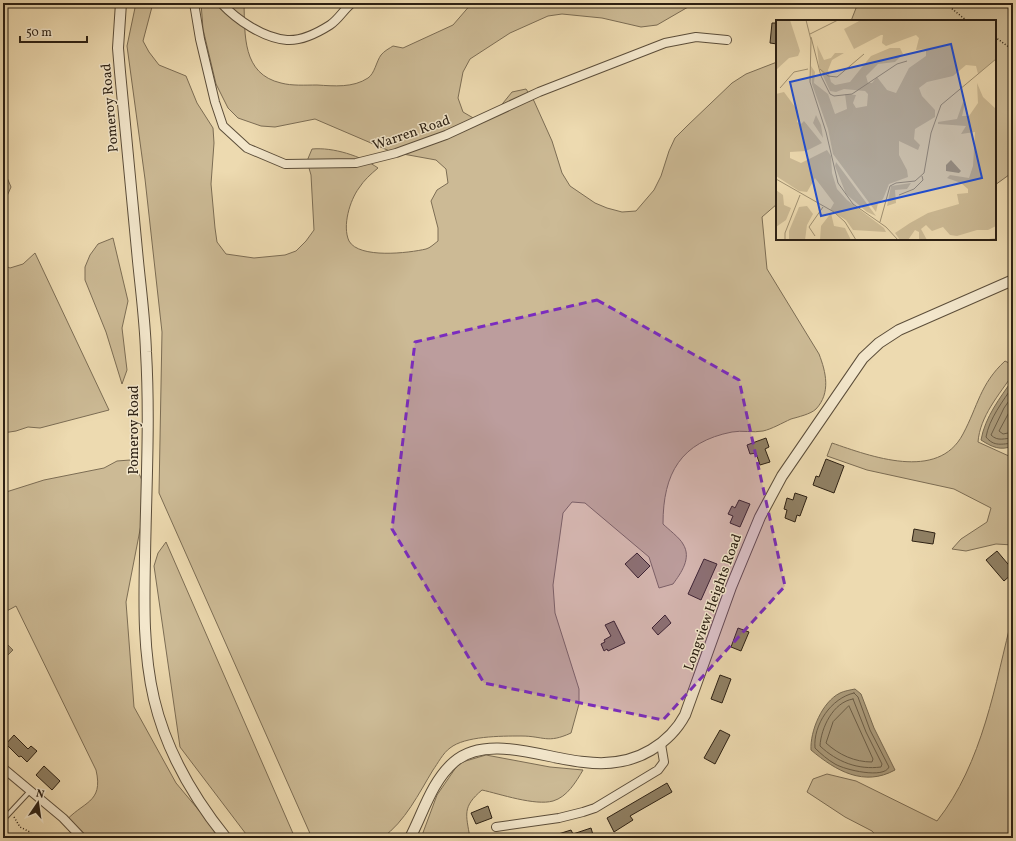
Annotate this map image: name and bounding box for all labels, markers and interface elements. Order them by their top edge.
scale bar [20,18,87,44]
inset map [776,20,996,240]
text: 50 m [26,25,52,41]
street label: Pomeroy Road [97,63,124,153]
street label: Warren Road [370,111,453,156]
street label: Pomeroy Road [125,385,144,475]
street label: Longview Heights Road [680,531,747,674]
north arrow [18,783,58,823]
text: N [34,787,45,803]

